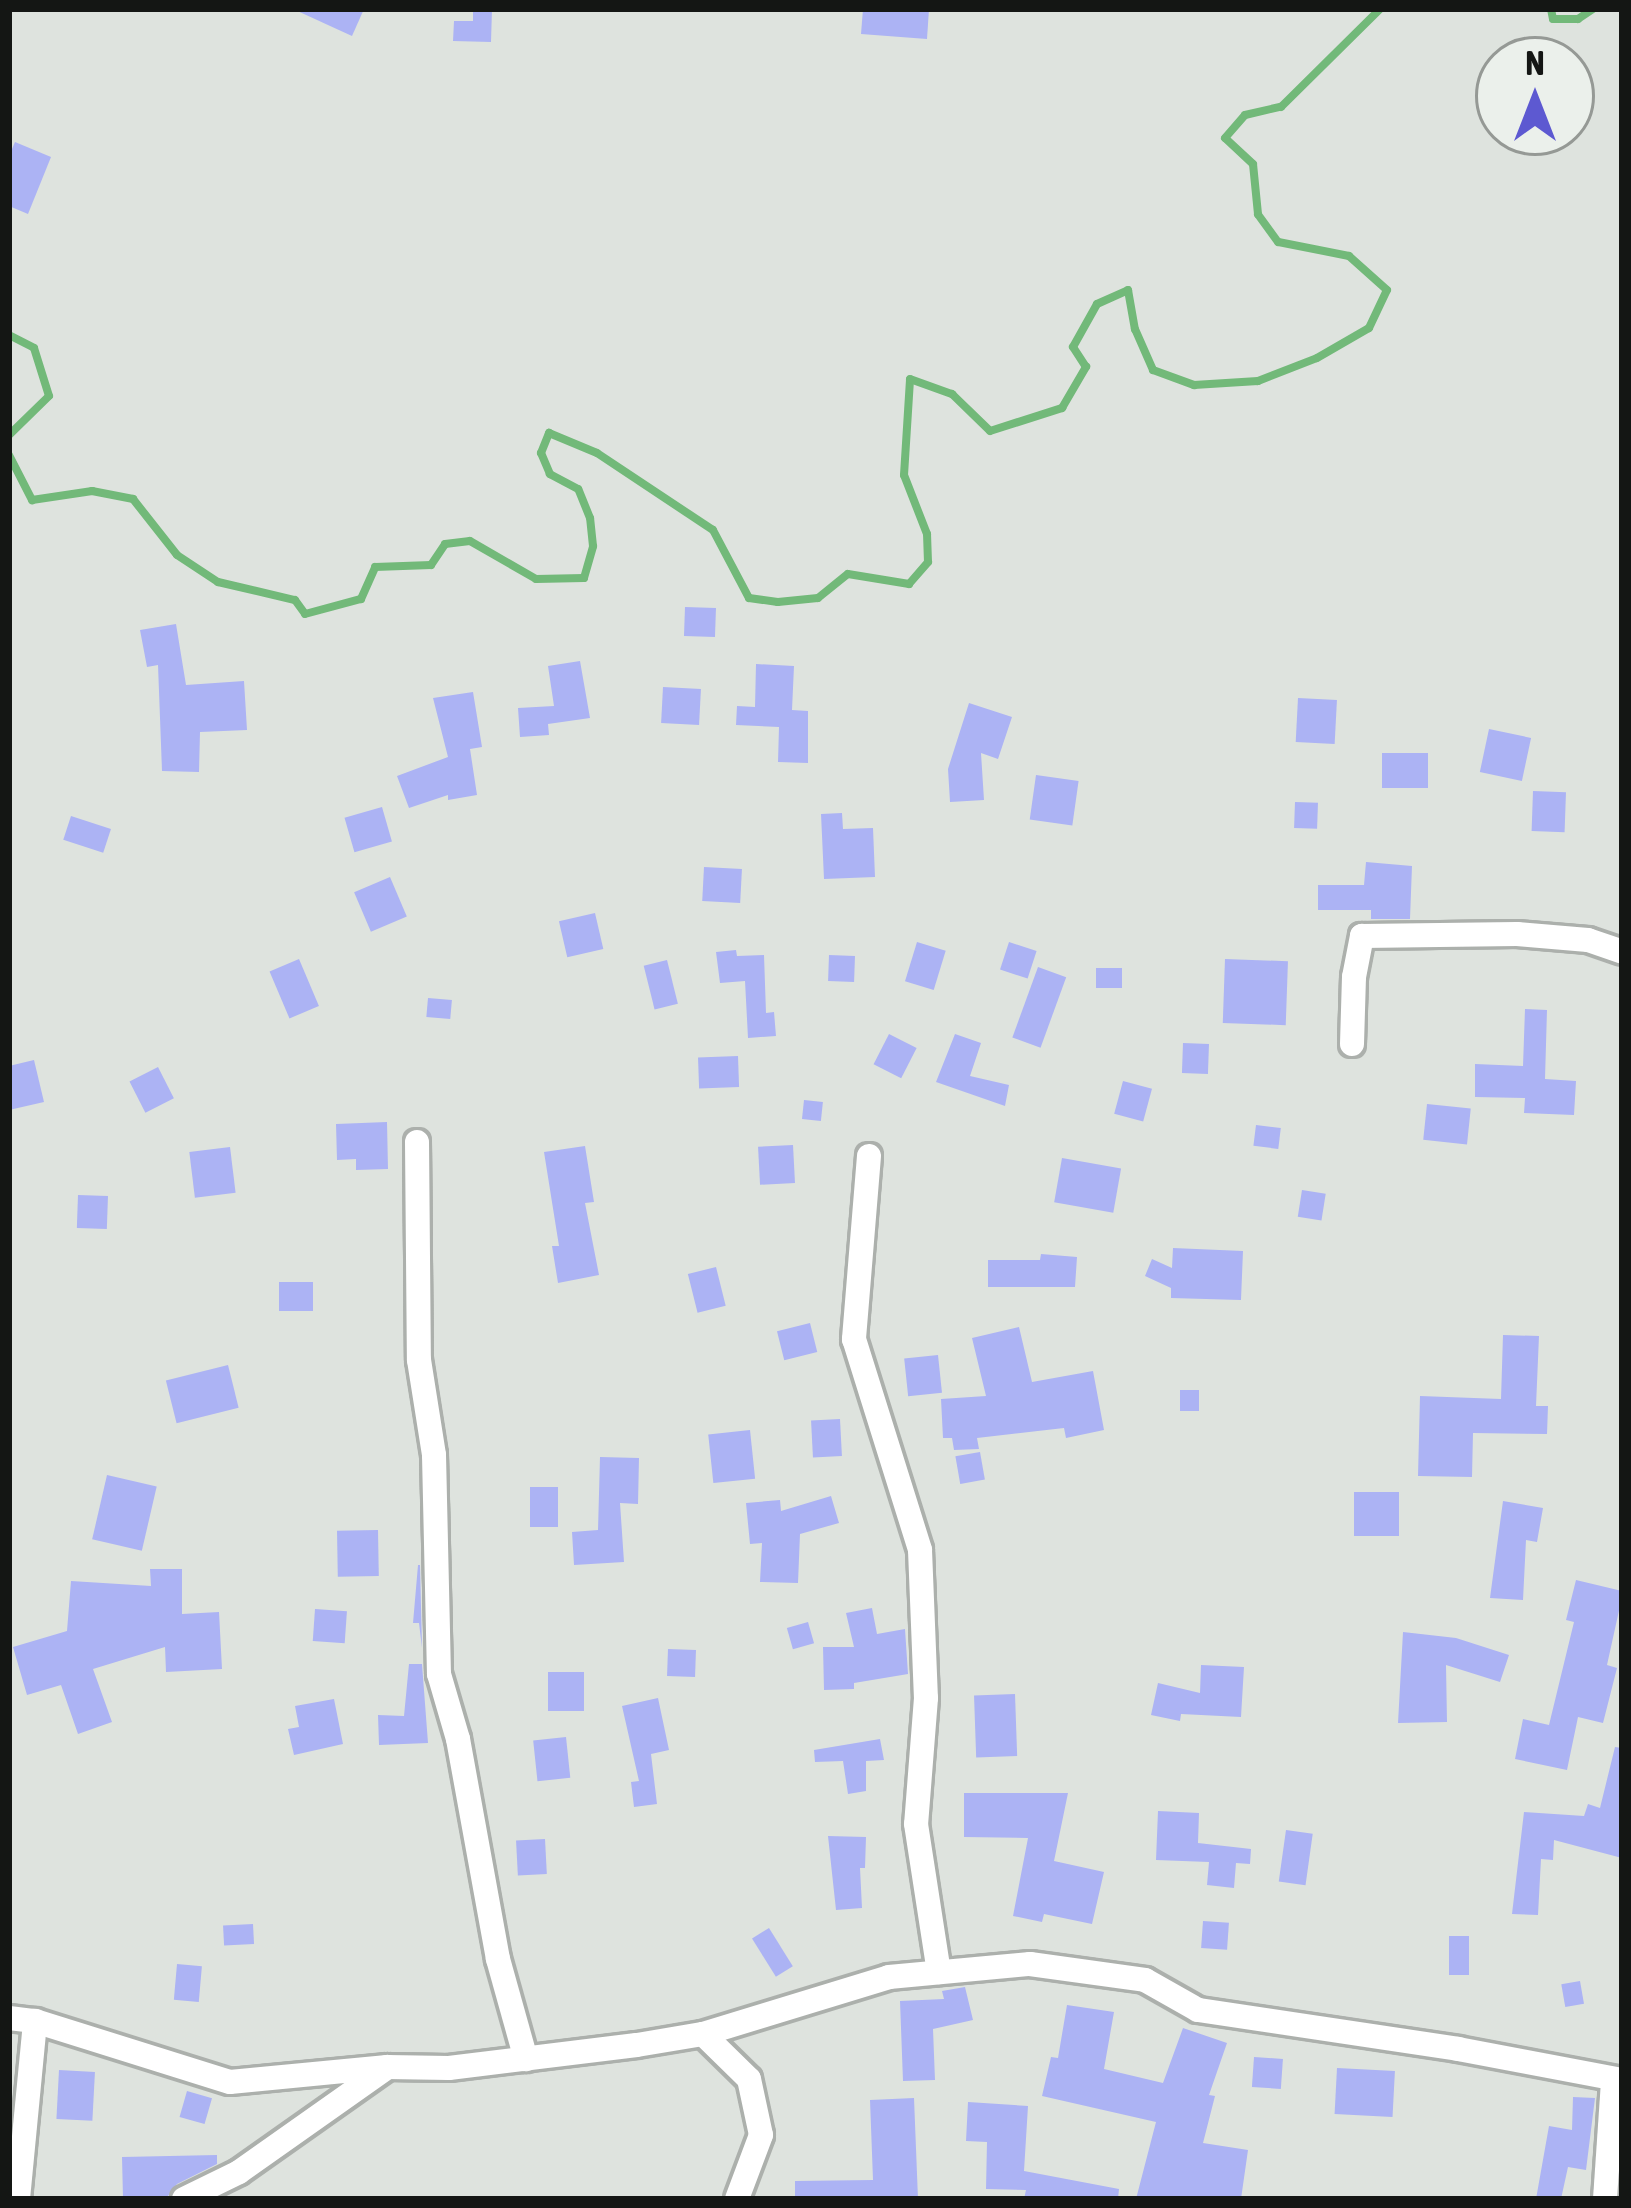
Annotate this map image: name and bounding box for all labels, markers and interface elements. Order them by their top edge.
north arrow [1475,36,1595,156]
text: N [1525,44,1545,82]

